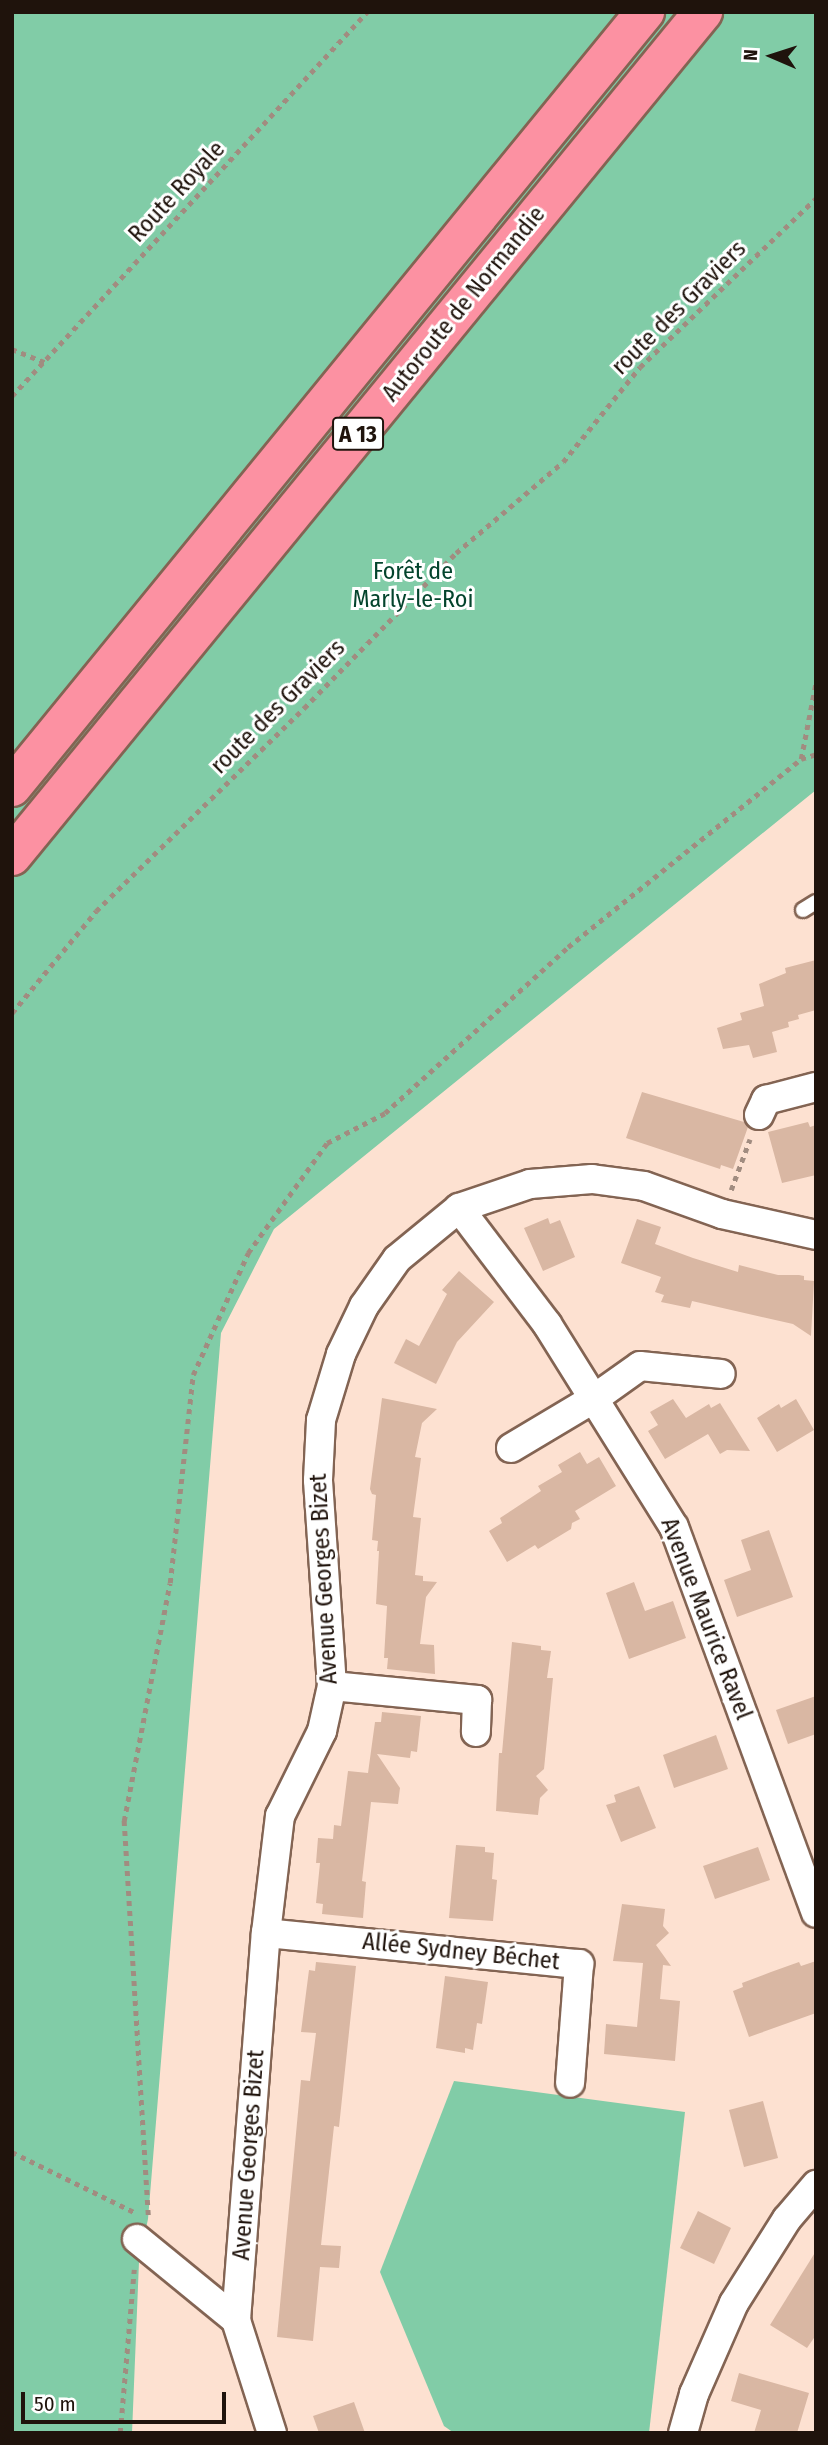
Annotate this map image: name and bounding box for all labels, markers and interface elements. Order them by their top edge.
north arrow [737,21,807,91]
text: N [739,49,762,61]
street label: Route Royale [123,135,231,249]
street label: Autoroute de Normandie [376,201,552,407]
street label: route des Graviers [606,235,752,381]
road number: A 13 [332,414,384,454]
park label: Forêt de Marly-le-Roi [353,558,473,614]
street label: route des Graviers [205,634,351,780]
street label: Avenue Georges Bizet [304,1473,344,1685]
street label: Avenue Maurice Ravel [654,1514,758,1724]
street label: Allée Sydney Béchet [361,1927,561,1977]
street label: Avenue Georges Bizet [227,2049,271,2261]
scale bar [24,2378,229,2422]
text: 50 m [34,2391,76,2417]

